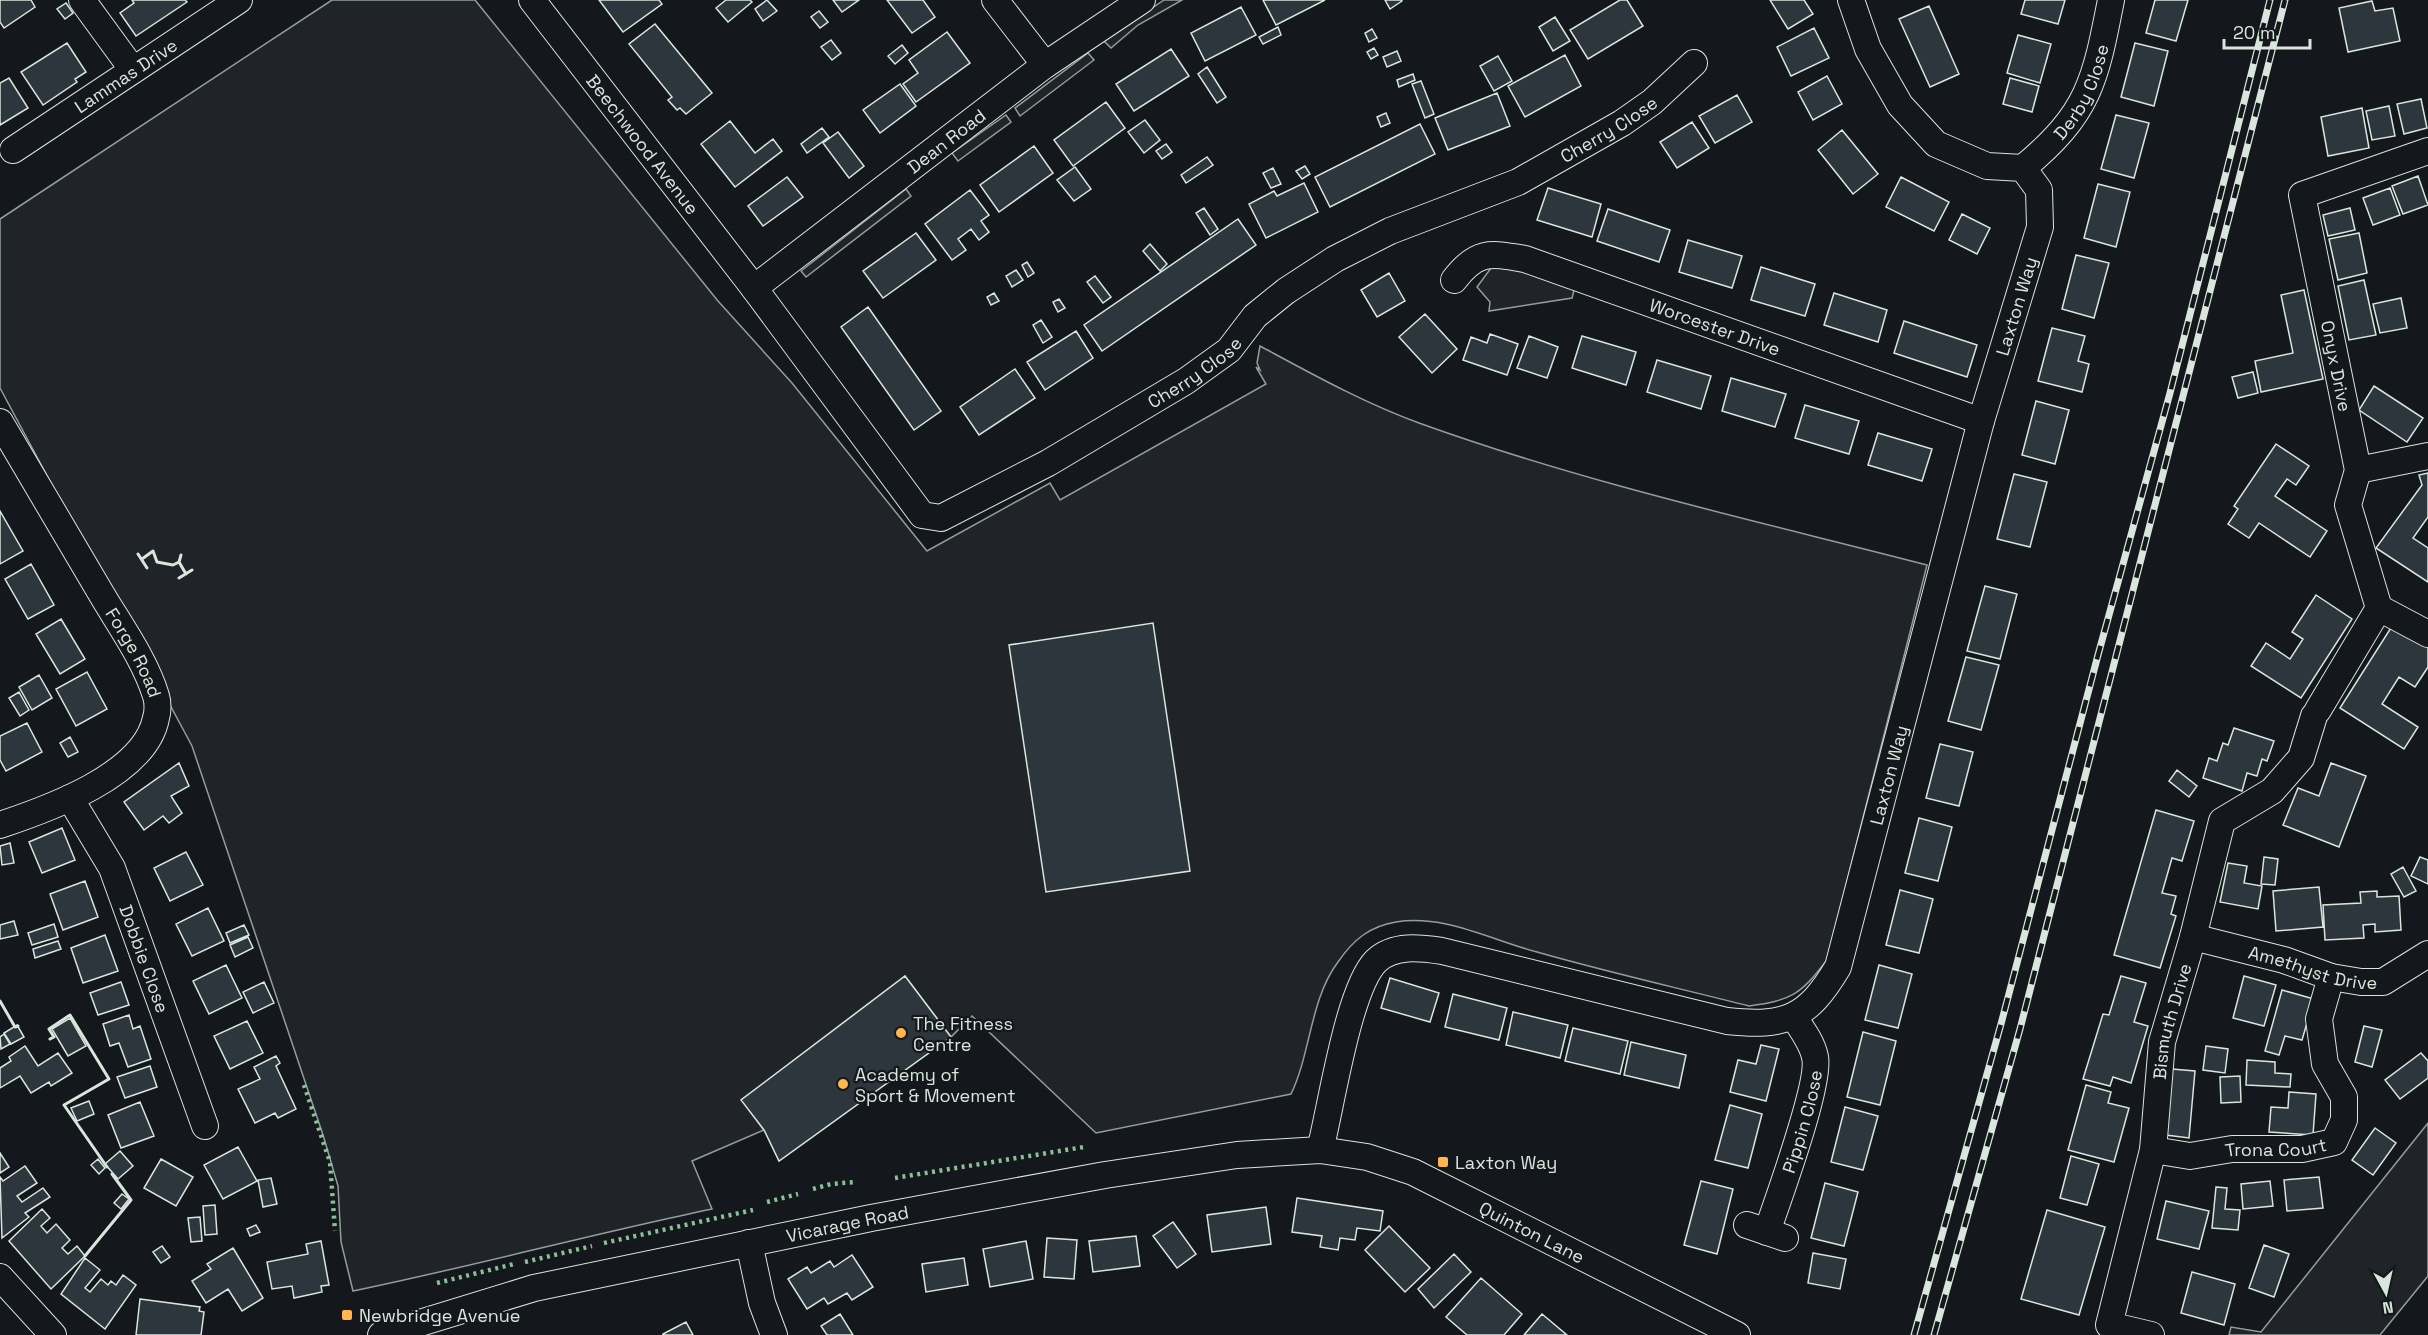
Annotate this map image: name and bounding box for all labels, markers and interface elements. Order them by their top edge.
scale bar [2224,12,2310,50]
text: 20 m [2233,21,2276,44]
street label: Lammas Drive [70,33,181,118]
street label: Derby Close [2048,42,2113,144]
street label: Beechwood Avenue [582,69,704,219]
street label: Cherry Close [1556,90,1662,167]
street label: Dean Road [902,103,990,178]
street label: Laxton Way [1990,254,2042,358]
street label: Worcester Drive [1647,293,1783,360]
street label: Onyx Drive [2316,318,2357,414]
street label: Cherry Close [1143,332,1247,413]
street label: Forge Road [101,603,167,700]
street label: Laxton Way [1864,723,1912,827]
street label: Dobbie Close [115,901,175,1016]
street label: Amethyst Drive [2246,940,2377,994]
street label: Bismuth Drive [2147,960,2196,1080]
place label: The Fitness Centre [913,1012,1013,1056]
marker: The Fitness Centre [894,1026,908,1040]
place label: Academy of Sport & Movement [855,1063,1015,1107]
street label: Pippin Close [1777,1068,1827,1176]
marker: Academy of Sport & Movement [836,1077,850,1091]
street label: Trona Court [2223,1132,2329,1161]
place label: Laxton Way [1455,1151,1557,1174]
marker: Laxton Way [1436,1155,1450,1169]
street label: Quinton Lane [1476,1196,1589,1268]
street label: Vicarage Road [784,1200,910,1247]
north arrow [2356,1263,2416,1323]
text: N [2381,1296,2395,1319]
place label: Newbridge Avenue [359,1304,520,1327]
marker: Newbridge Avenue [340,1308,354,1322]

